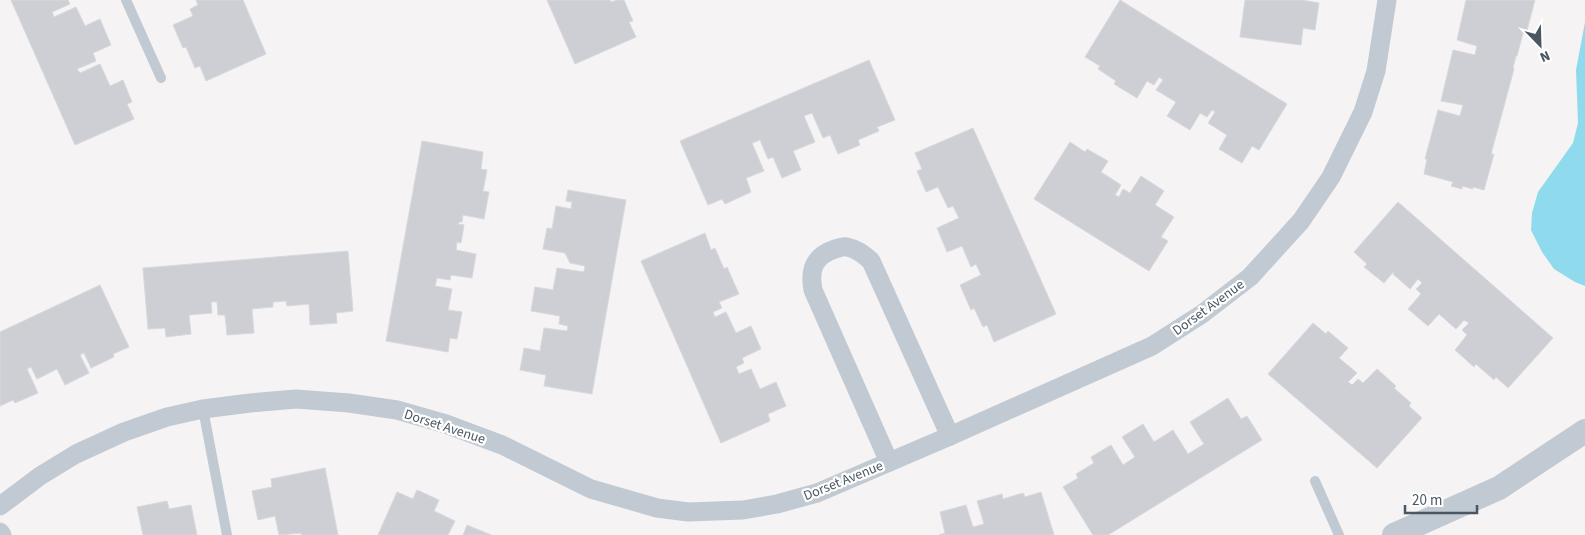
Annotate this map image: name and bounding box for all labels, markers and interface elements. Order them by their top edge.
north arrow [1515,20,1565,70]
text: N [1536,45,1553,67]
street label: Dorset Avenue [1169,275,1249,341]
street label: Dorset Avenue [401,404,488,450]
street label: Dorset Avenue [801,456,886,506]
scale bar [1405,482,1478,514]
text: 20 m [1412,490,1442,511]

